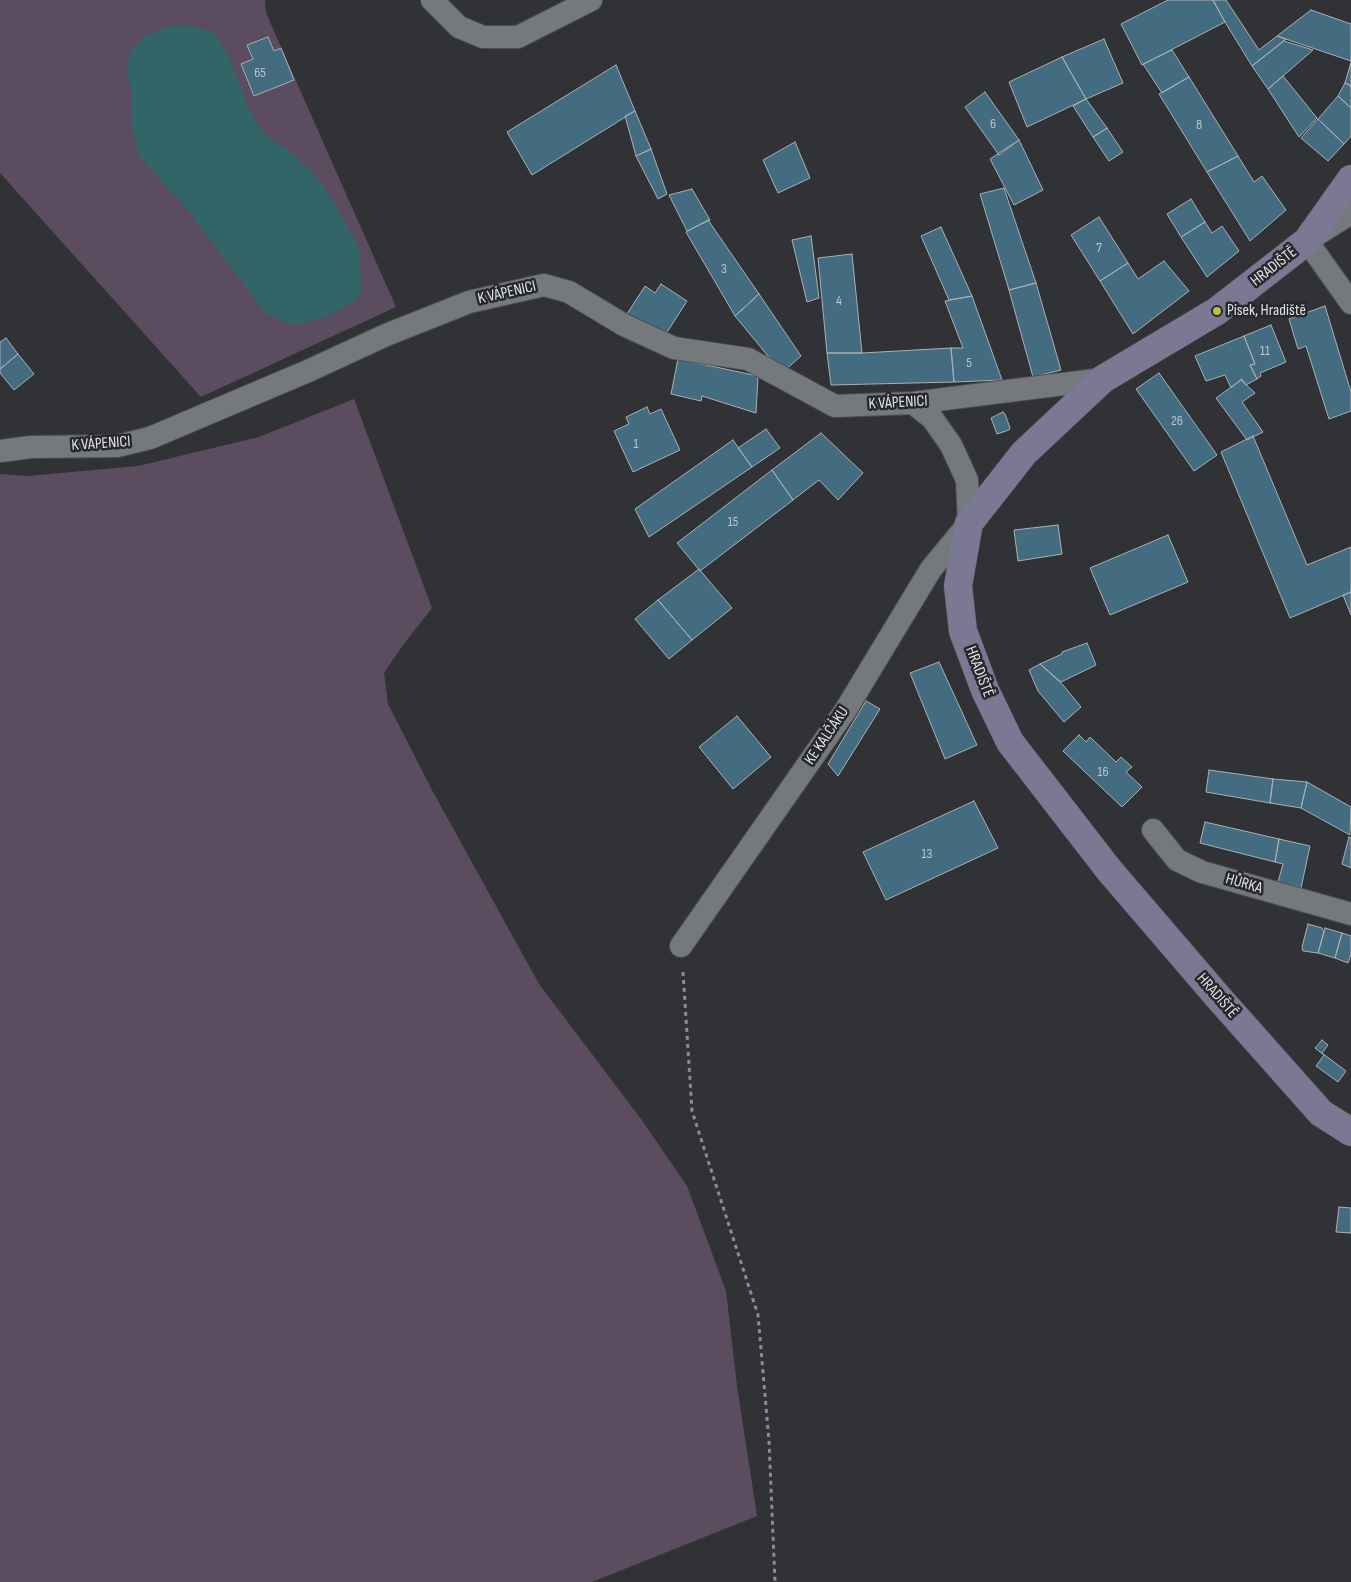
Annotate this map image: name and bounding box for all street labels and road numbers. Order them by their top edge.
street label: HRADIŠTĚ [1247,243,1301,291]
street label: K VÁPENICI [476,277,538,309]
street label: K VÁPENICI [868,392,928,414]
street label: K VÁPENICI [71,432,131,456]
street label: HRADIŠTĚ [961,644,997,700]
street label: KE KALČÁKU [801,703,853,769]
street label: HŮRKA [1223,870,1265,898]
street label: HRADIŠTĚ [1192,970,1242,1022]

